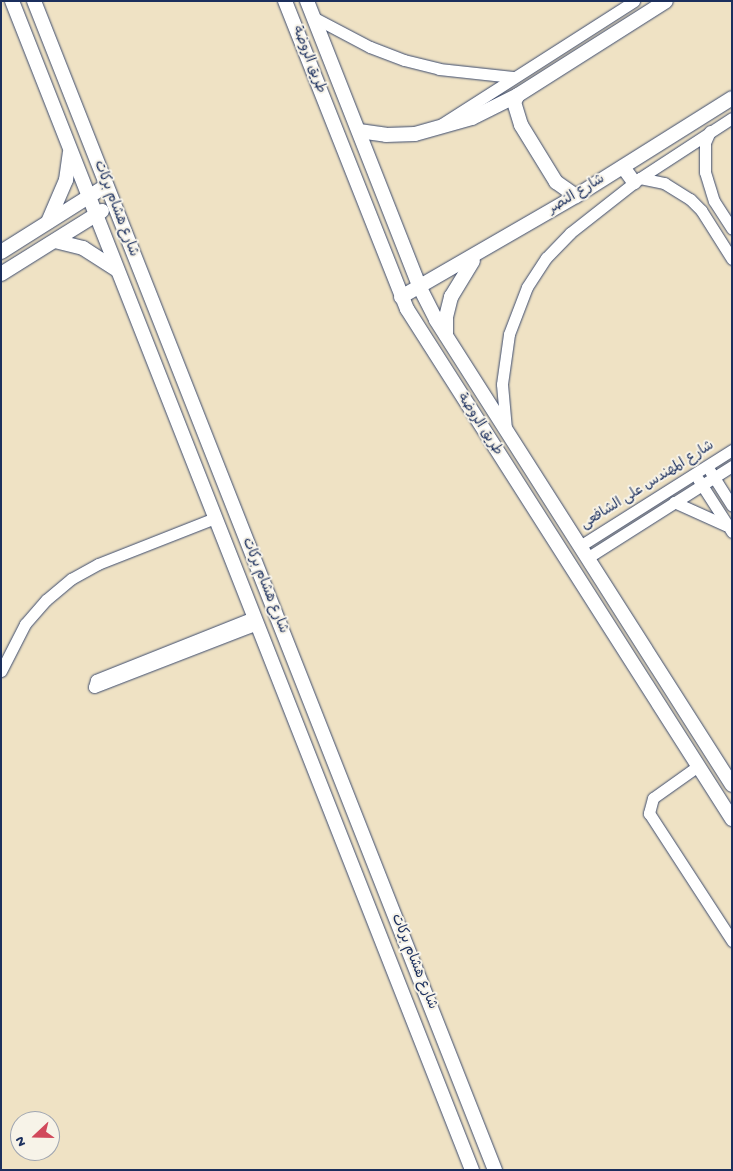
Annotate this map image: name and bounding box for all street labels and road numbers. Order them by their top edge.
street label: طريق الروضة [287,24,329,96]
street label: شارع هشام بركات [89,159,141,259]
street label: شارع النصر [546,172,608,218]
street label: طريق الروضة [453,391,505,459]
street label: شارع المهندس على الشافعى [578,438,718,534]
street label: شارع هشام بركات [237,536,291,636]
street label: شارع هشام بركات [386,912,440,1012]

